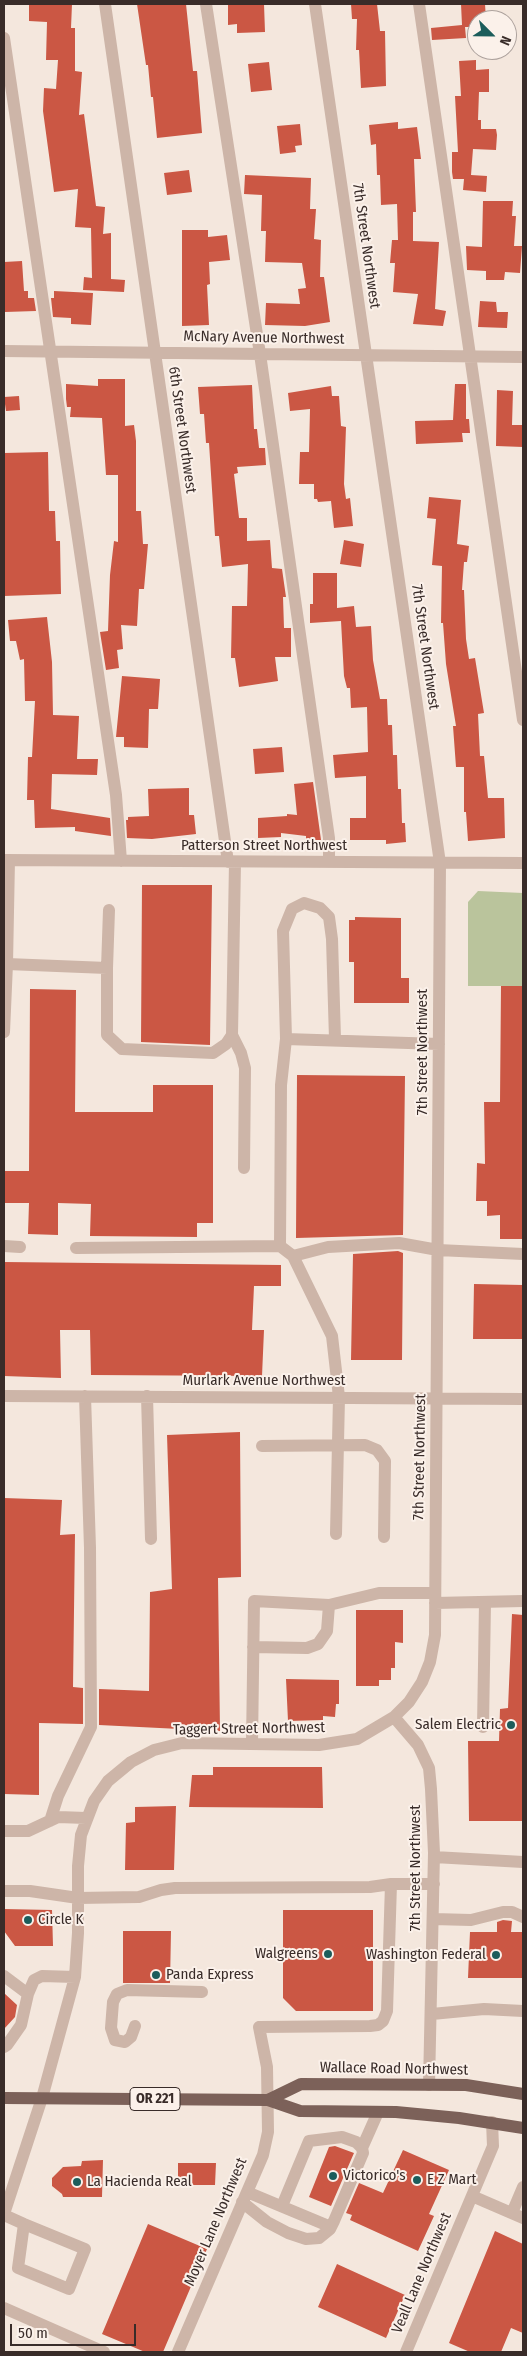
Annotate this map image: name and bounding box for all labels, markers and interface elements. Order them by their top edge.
north arrow [467,10,517,60]
text: N [496,33,515,48]
street label: 7th Street Northwest [348,182,384,310]
street label: McNary Avenue Northwest [183,328,345,348]
street label: 6th Street Northwest [164,365,200,495]
street label: 7th Street Northwest [407,583,443,711]
street label: Patterson Street Northwest [181,837,347,855]
street label: 7th Street Northwest [414,989,432,1115]
street label: Murlark Avenue Northwest [183,1372,345,1390]
street label: 7th Street Northwest [410,1394,430,1520]
place label: Salem Electric [415,1716,501,1734]
street label: Taggert Street Northwest [173,1719,325,1739]
marker: Salem Electric [505,1719,517,1731]
street label: 7th Street Northwest [407,1805,425,1931]
place label: Circle K [38,1911,83,1929]
marker: Circle K [22,1914,34,1926]
place label: Walgreens [255,1945,318,1963]
place label: Washington Federal [366,1946,486,1964]
marker: Walgreens [322,1948,334,1960]
marker: Washington Federal [490,1949,502,1961]
place label: Panda Express [166,1966,254,1984]
marker: Panda Express [150,1969,162,1981]
street label: Wallace Road Northwest [320,2059,468,2079]
road number: OR 221 [130,2088,180,2110]
street label: Moyer Lane Northwest [181,2155,251,2289]
place label: Victorico's [343,2167,406,2185]
marker: Victorico's [327,2170,339,2182]
place label: E Z Mart [427,2171,476,2189]
place label: La Hacienda Real [87,2173,192,2191]
marker: E Z Mart [411,2174,423,2186]
marker: La Hacienda Real [71,2176,83,2188]
street label: Veall Lane Northwest [388,2210,456,2336]
scale bar [12,2314,139,2346]
text: 50 m [18,2324,48,2342]

